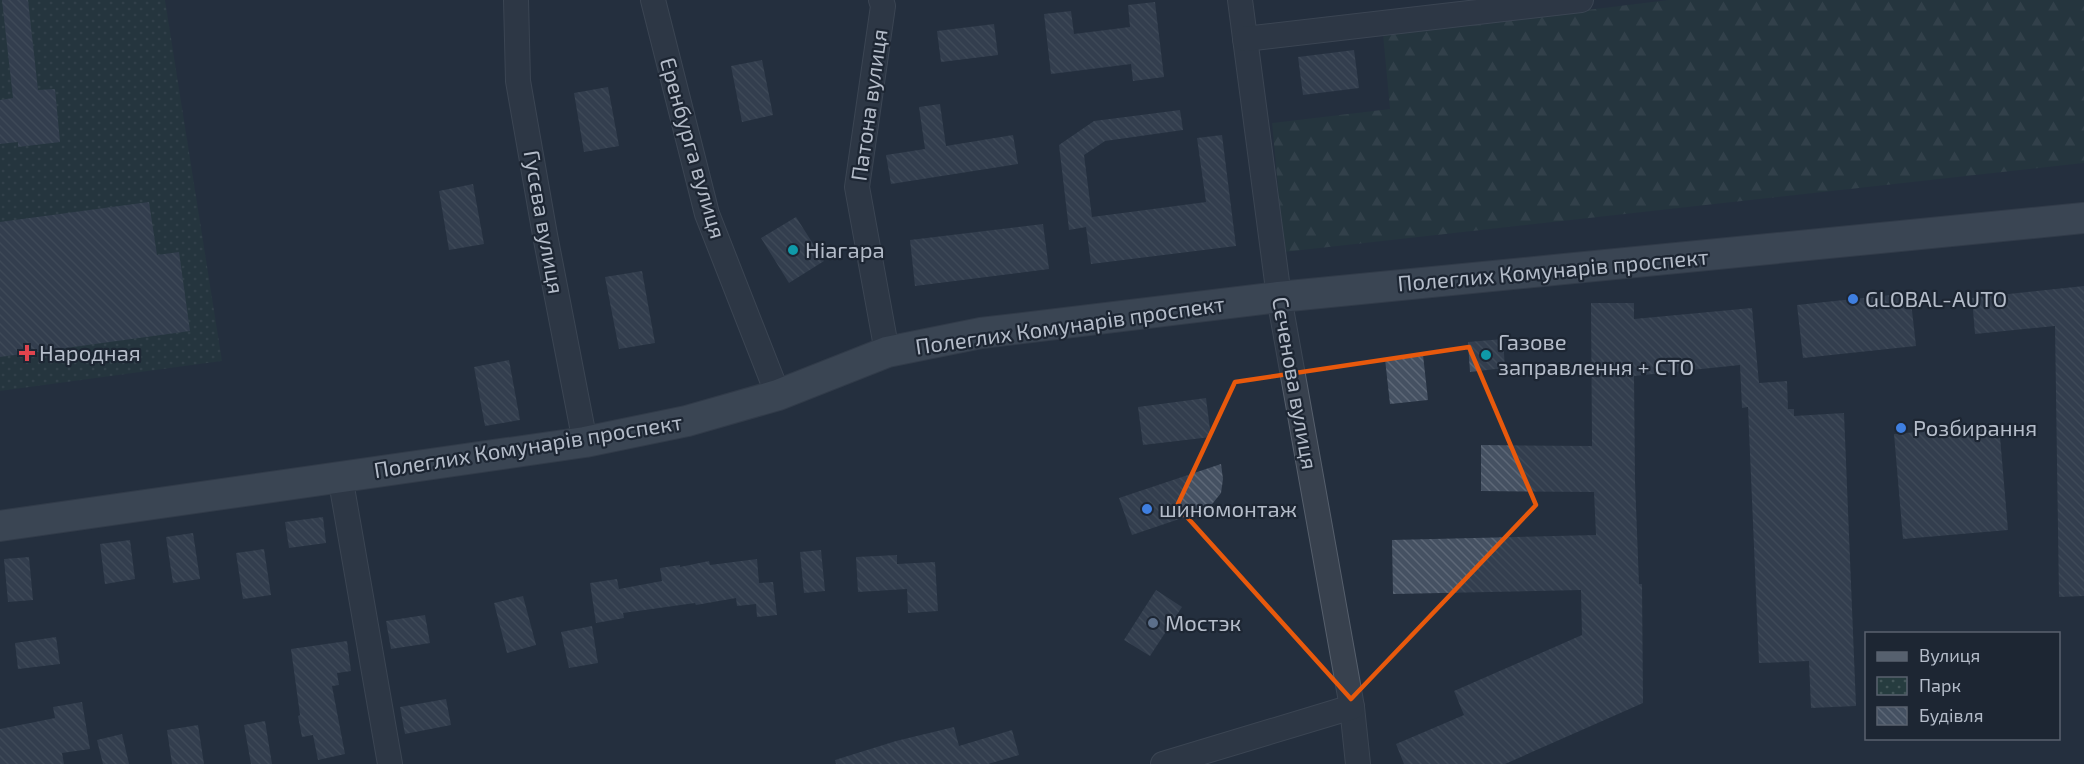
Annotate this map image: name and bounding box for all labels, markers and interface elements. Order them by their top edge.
street label: Патона вулиця [844,27,893,183]
street label: Еренбурга вулиця [655,54,732,242]
street label: Гусєва вулиця [519,148,570,296]
place label: Ніагара [805,236,885,262]
street label: Полеглих Комунарів проспект [1396,242,1710,297]
marker: Ніагара [786,243,800,257]
place label: GLOBAL-AUTO [1865,285,2007,311]
street label: Полеглих Комунарів проспект [914,289,1227,360]
marker: GLOBAL-AUTO [1846,292,1860,306]
street label: Сєченова вулиця [1267,294,1324,471]
place label: Газове заправлення + СТО [1498,328,1694,379]
place label: Народная [39,339,141,365]
marker: Народная [20,346,34,360]
marker: Газове заправлення + СТО [1479,348,1493,362]
street label: Полеглих Комунарів проспект [372,408,684,483]
place label: Розбирання [1913,414,2037,440]
marker: Розбирання [1894,421,1908,435]
place label: шиномонтаж [1159,495,1297,521]
marker: шиномонтаж [1140,502,1154,516]
place label: Мостэк [1165,609,1242,635]
marker: Мостэк [1146,616,1160,630]
legend [1865,632,2060,740]
text: Вулиця [1919,644,1980,666]
text: Парк [1919,674,1961,696]
text: Будівля [1919,704,1983,726]

